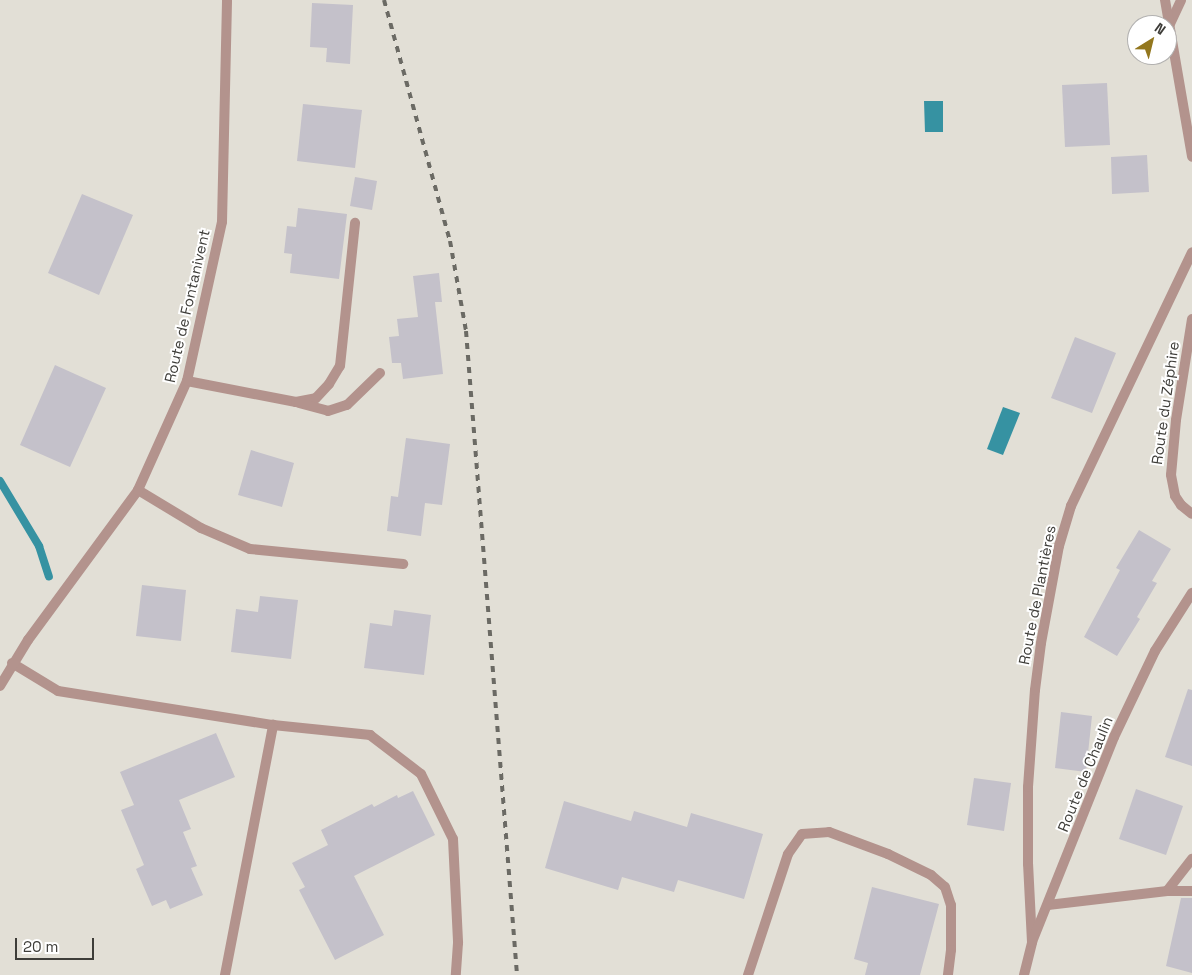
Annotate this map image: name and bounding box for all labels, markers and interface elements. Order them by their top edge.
north arrow [1127,15,1177,65]
text: N [1151,19,1169,39]
street label: Route de Fontanivent [161,228,213,384]
street label: Route du Zéphire [1147,340,1183,466]
street label: Route de Plantières [1015,524,1059,666]
street label: Route de Chaulin [1054,714,1116,834]
scale bar [18,928,96,960]
text: 20 m [23,937,58,956]

